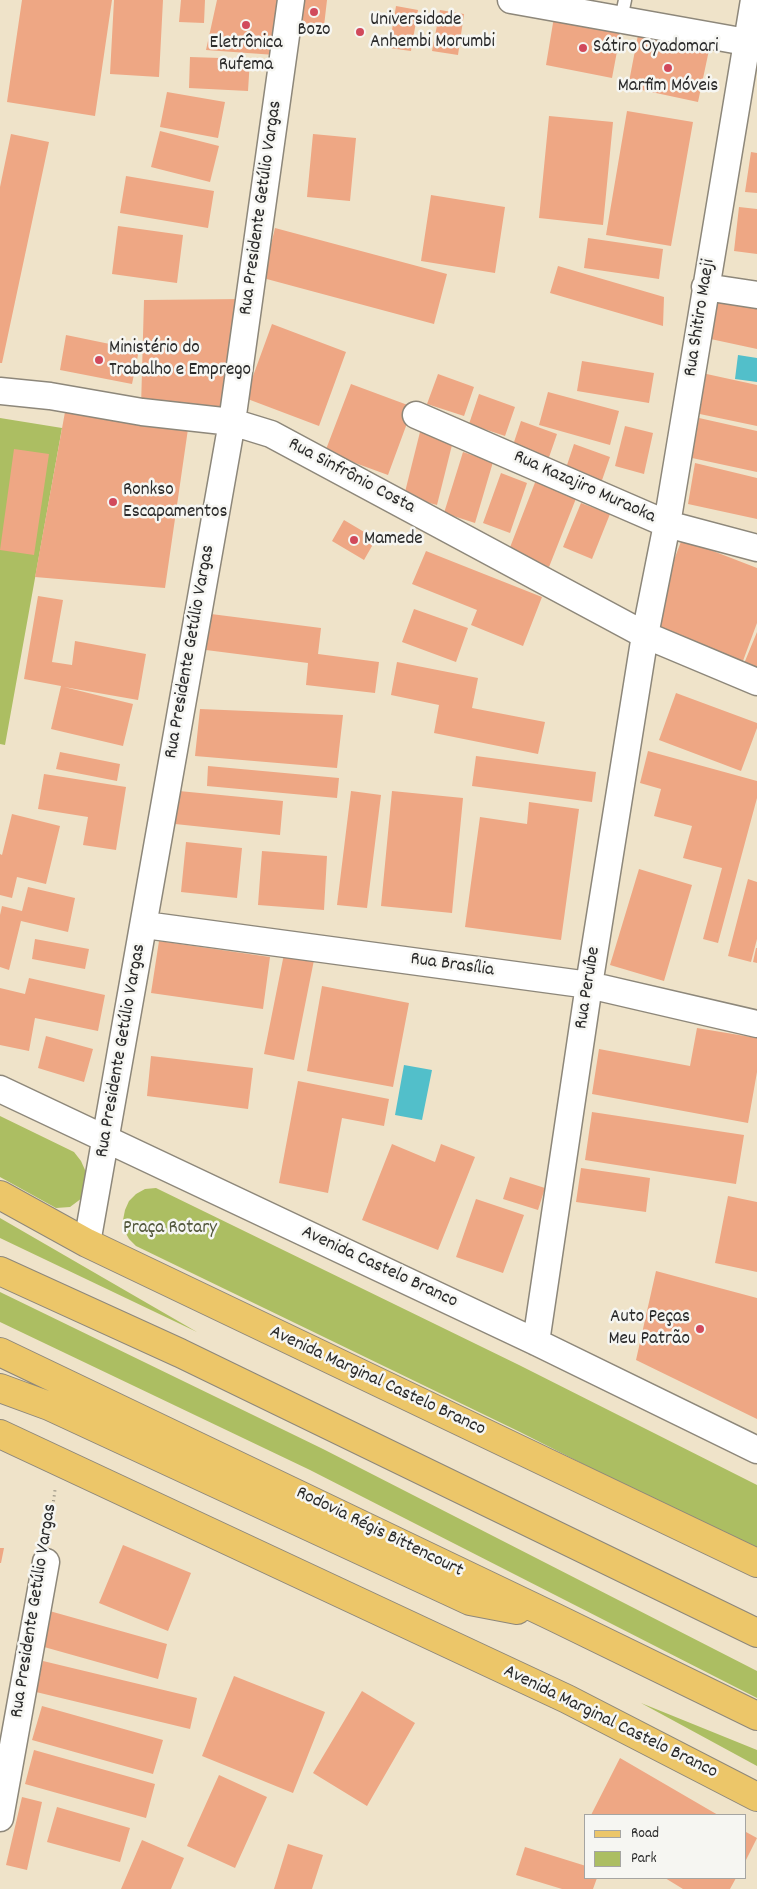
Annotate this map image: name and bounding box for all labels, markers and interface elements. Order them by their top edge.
marker: Bozo [308,6,320,18]
place label: Universidade Anhembi Morumbi [370,10,495,54]
marker: Eletrônica Rufema [240,19,252,31]
place label: Bozo [297,20,331,42]
marker: Universidade Anhembi Morumbi [354,26,366,38]
place label: Eletrônica Rufema [210,33,282,77]
place label: Sátiro Oyadomari [593,37,719,59]
marker: Sátiro Oyadomari [577,42,589,54]
marker: Marfim Móveis [662,62,674,74]
place label: Marfim Móveis [618,76,718,98]
street label: Rua Presidente Getúlio Vargas [236,99,288,317]
street label: Rua Shitiro Maeji [680,258,722,378]
place label: Ministério do Trabalho e Emprego [109,338,251,382]
marker: Ministério do Trabalho e Emprego [93,354,105,366]
street label: Rua Sinfrônio Costa [284,434,418,520]
street label: Rua Kazajiro Muraoka [509,446,659,530]
place label: Ronkso Escapamentos [123,480,227,524]
marker: Ronkso Escapamentos [107,496,119,508]
place label: Mamede [364,529,423,551]
marker: Mamede [348,534,360,546]
street label: Rua Presidente Getúlio Vargas [161,544,221,760]
street label: Rua Presidente Getúlio Vargas [92,943,152,1159]
street label: Rua Peruíbe [571,945,607,1031]
street label: Rua Brasília [409,949,495,983]
park label: Praça Rotary [123,1218,217,1240]
street label: Avenida Castelo Branco [297,1222,461,1314]
place label: Auto Peças Meu Patrão [608,1307,690,1351]
street label: Avenida Marginal Castelo Branco [266,1322,488,1442]
marker: Auto Peças Meu Patrão [694,1323,706,1335]
street label: Rodovia Régis Bittencourt [292,1483,466,1583]
street label: Rua Presidente Getúlio Vargas [7,1502,63,1720]
street label: Avenida Marginal Castelo Branco [499,1661,721,1785]
legend [584,1814,747,1879]
text: Road [631,1823,659,1845]
text: Park [631,1848,657,1870]

